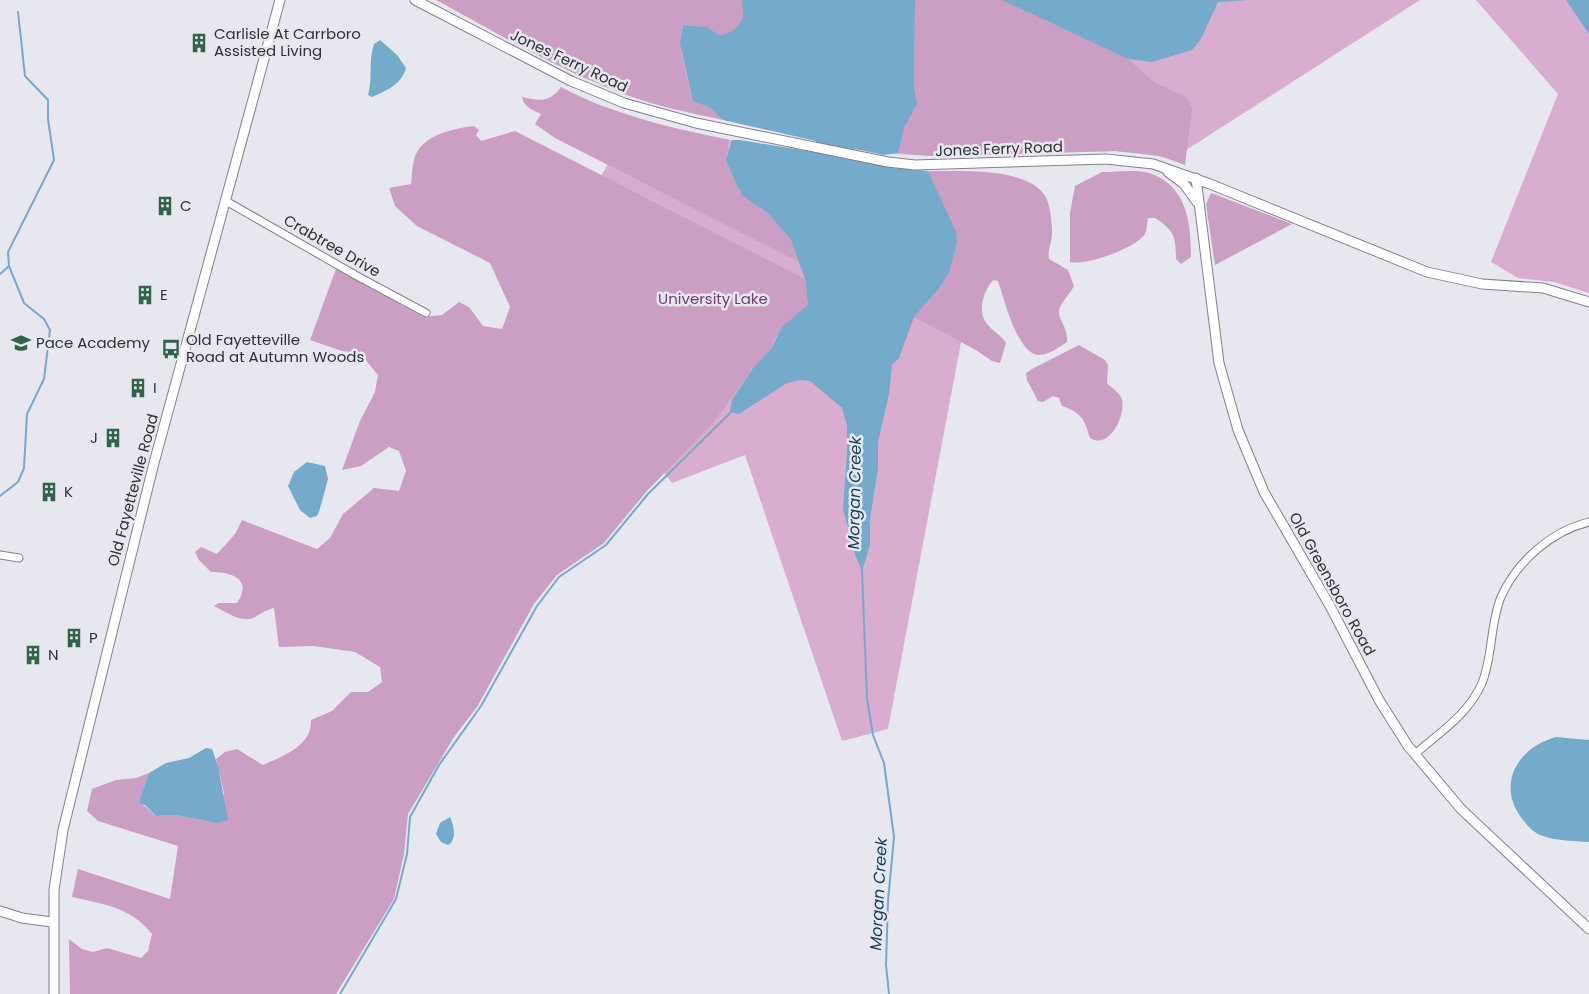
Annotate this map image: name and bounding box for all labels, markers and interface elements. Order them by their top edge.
place label: Carlisle At Carrboro Assisted Living [214,23,361,61]
street label: Jones Ferry Road [507,24,632,97]
building icon: Carlisle At Carrboro Assisted Living [188,32,210,54]
street label: Jones Ferry Road [935,136,1063,161]
building icon: C [154,195,176,217]
place label: C [180,195,192,216]
street label: Crabtree Drive [280,209,385,282]
building icon: E [134,284,156,306]
place label: E [160,284,168,305]
park label: University Lake [658,288,768,309]
place label: Old Fayetteville Road at Autumn Woods [186,329,364,367]
school or university icon: Pace Academy [10,332,32,354]
place label: Pace Academy [36,332,150,353]
bus stop icon: Old Fayetteville Road at Autumn Woods [160,338,182,360]
building icon: I [127,377,149,399]
place label: I [153,377,157,398]
street label: Old Fayetteville Road [102,411,163,568]
place label: J [90,427,98,448]
building icon: J [102,427,124,449]
water label: Morgan Creek [842,436,867,550]
building icon: K [38,481,60,503]
place label: K [64,481,73,502]
street label: Old Greensboro Road [1284,508,1381,659]
building icon: P [63,627,85,649]
place label: P [89,627,98,648]
building icon: N [22,644,44,666]
place label: N [48,644,59,665]
water label: Morgan Creek [864,836,893,951]

